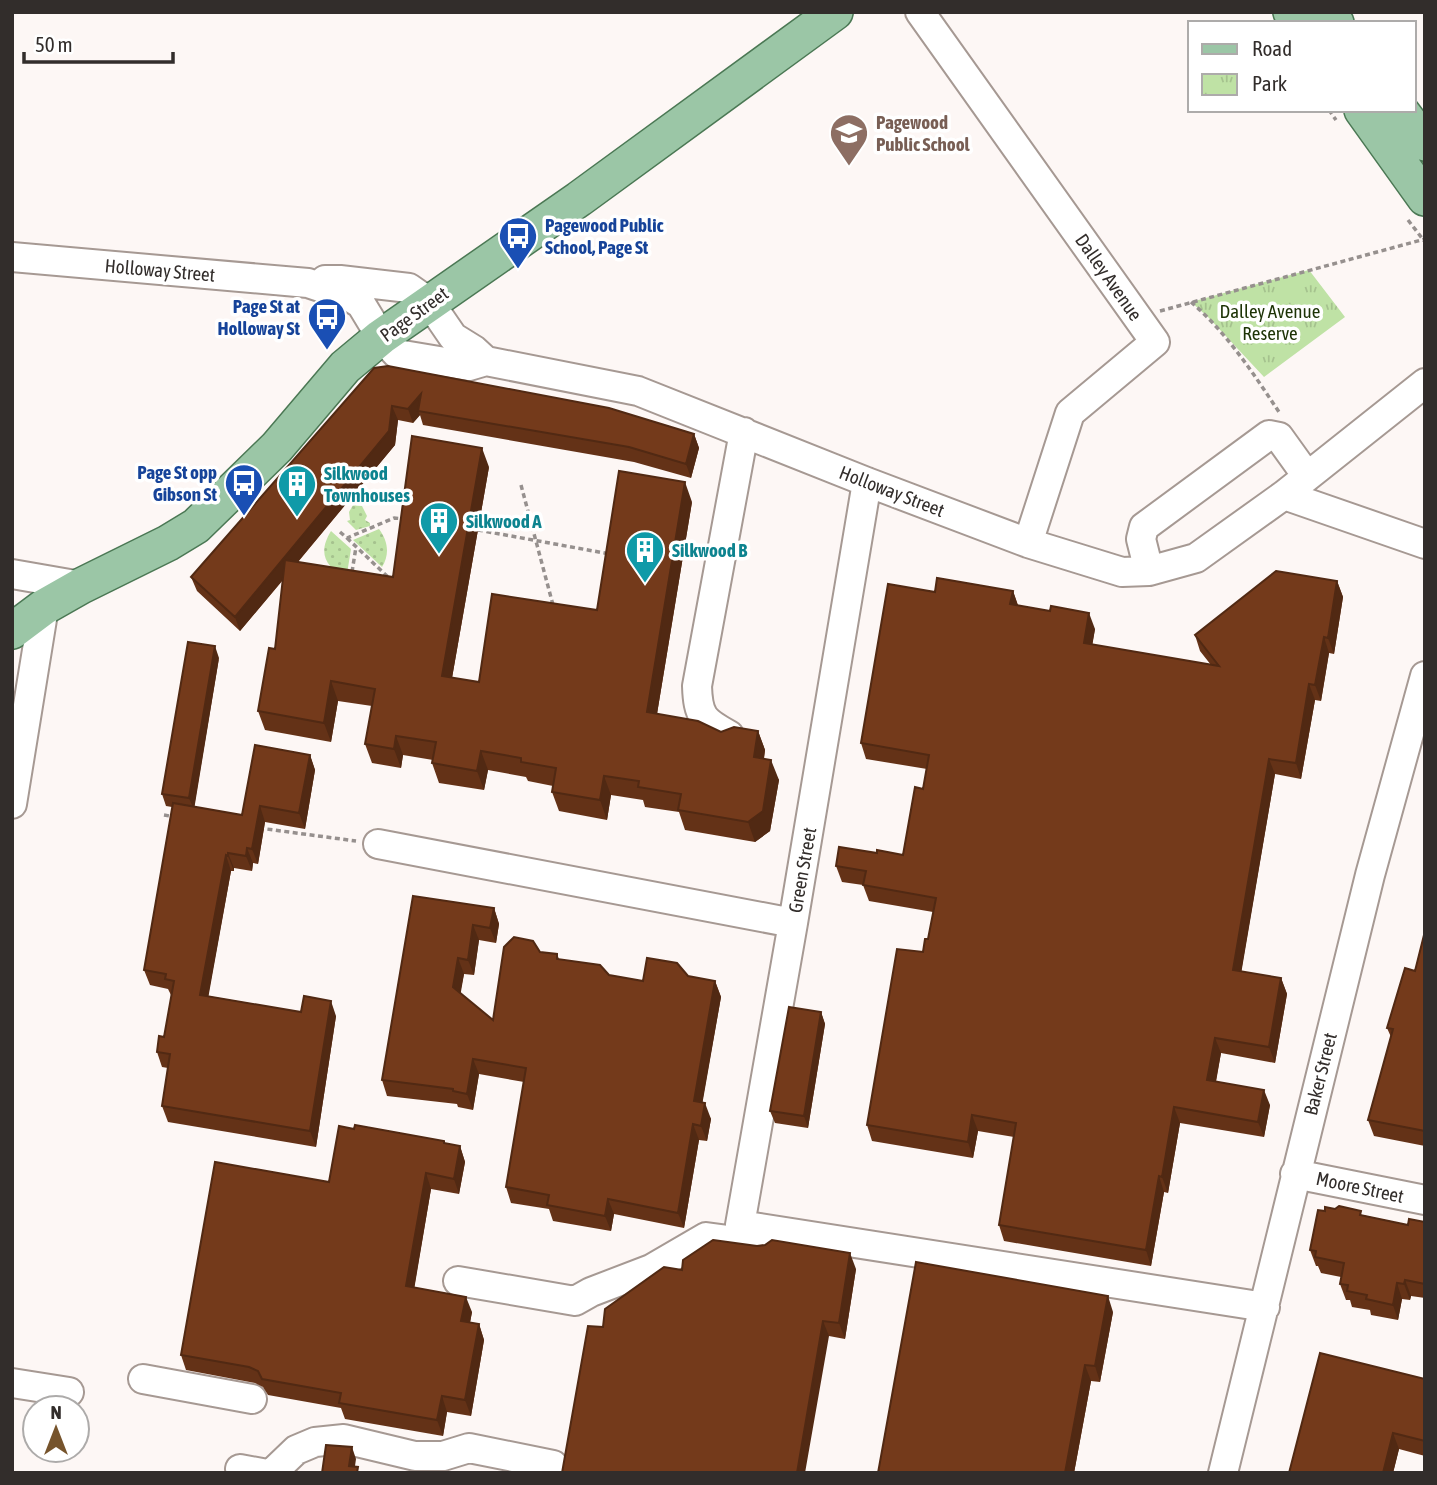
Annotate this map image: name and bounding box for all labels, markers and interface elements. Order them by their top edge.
scale bar [24,21,173,65]
legend [1188,21,1416,112]
text: 50 m [35,32,73,56]
text: Road [1252,36,1292,60]
text: Park [1252,71,1287,95]
place label: Pagewood Public School [876,111,971,155]
school or university icon: Pagewood Public School [828,112,870,167]
place label: Pagewood Public School, Page St [545,214,664,258]
bus stop icon: Pagewood Public School, Page St [497,215,539,270]
street label: Dalley Avenue [1071,229,1147,325]
street label: Holloway Street [104,254,216,286]
street label: Page Street [376,282,452,346]
place label: Page St at Holloway St [218,295,301,339]
bus stop icon: Page St at Holloway St [306,296,348,351]
park label: Dalley Avenue Reserve [1220,300,1320,344]
place label: Page St opp Gibson St [137,461,218,505]
street label: Holloway Street [836,461,948,521]
bus stop icon: Page St opp Gibson St [223,462,265,517]
place label: Silkwood Townhouses [324,462,410,506]
building icon: Silkwood Townhouses [276,463,318,518]
building icon: Silkwood A [418,500,460,555]
place label: Silkwood A [466,510,542,532]
building icon: Silkwood B [624,529,666,584]
place label: Silkwood B [672,539,747,561]
street label: Green Street [784,826,820,914]
street label: Baker Street [1299,1030,1341,1118]
street label: Moore Street [1314,1167,1406,1207]
north arrow [21,1394,91,1464]
text: N [50,1401,62,1423]

